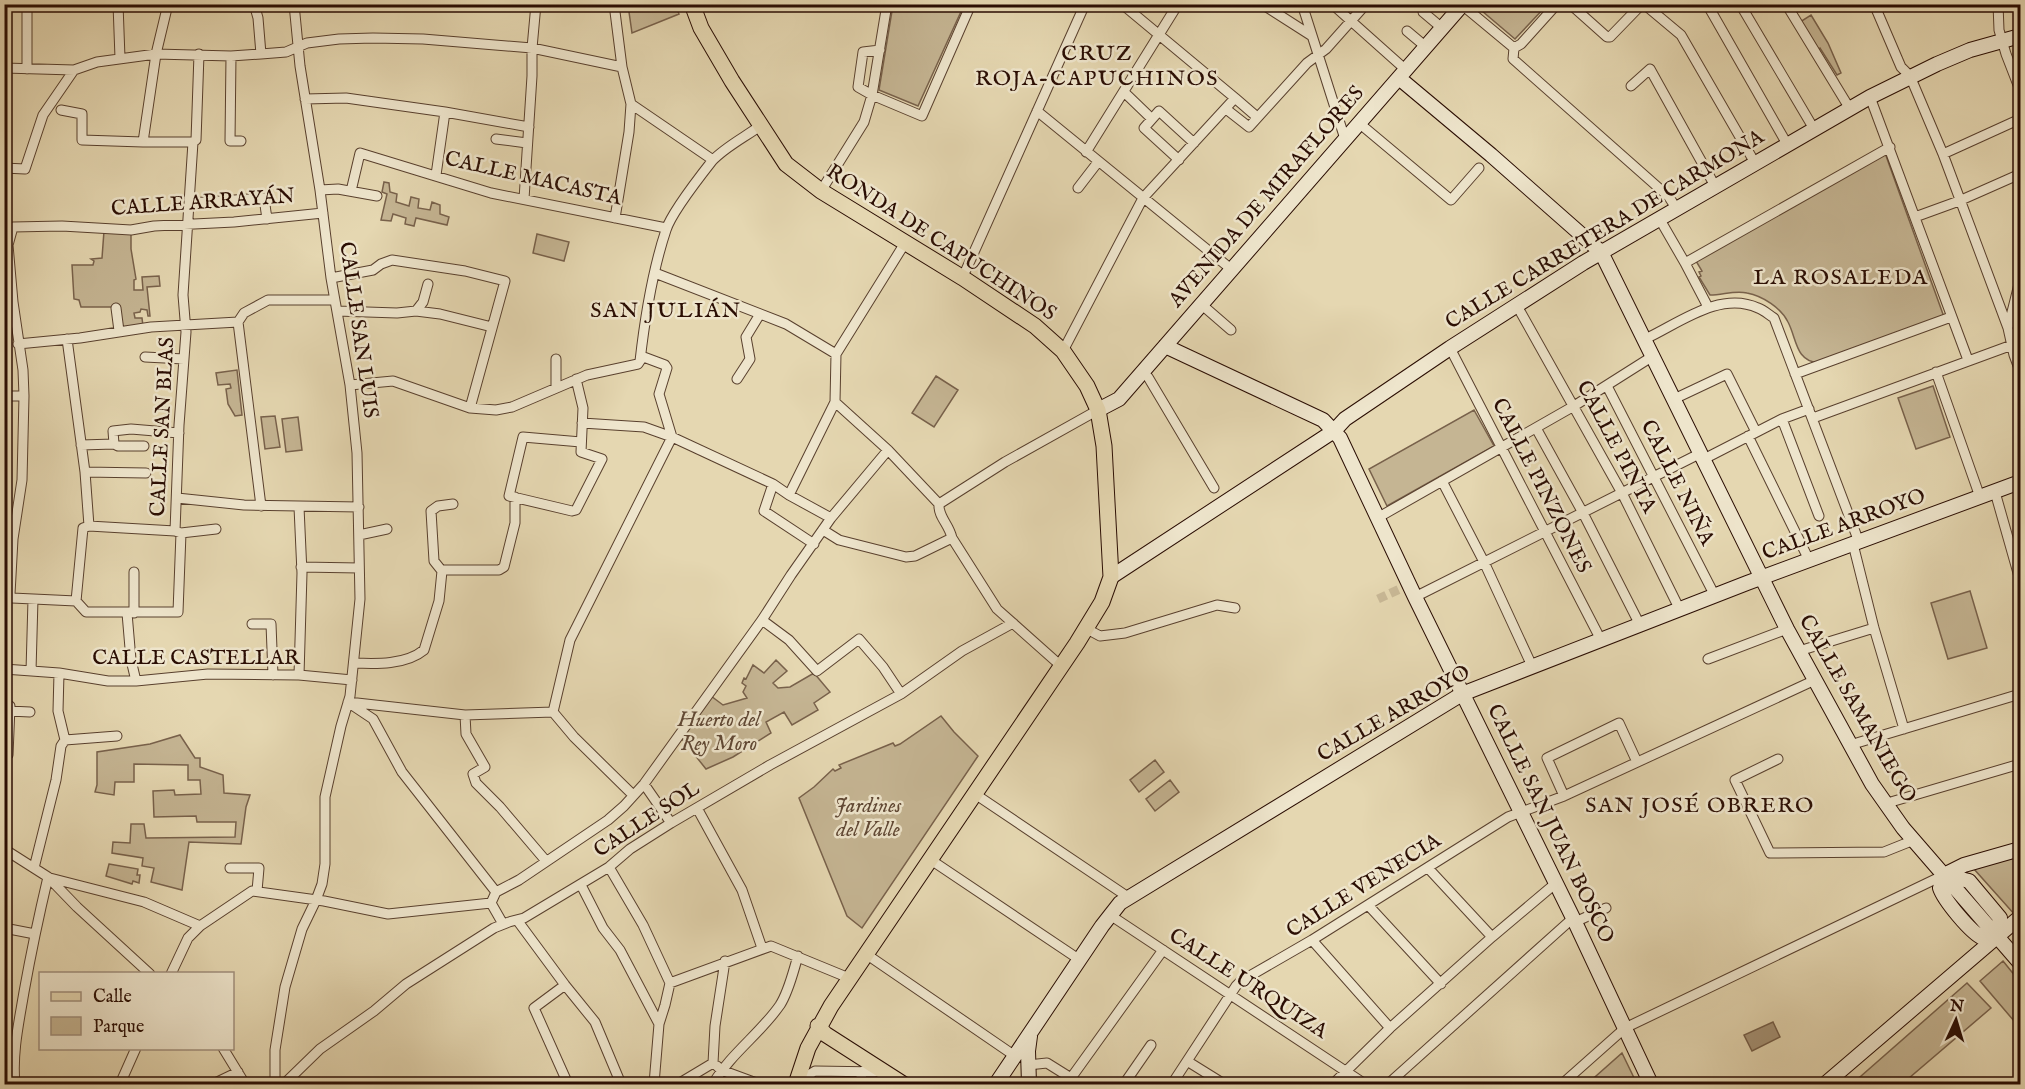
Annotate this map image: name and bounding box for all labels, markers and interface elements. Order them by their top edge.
district label: CRUZ ROJA-CAPUCHINOS [975,40,1219,93]
street label: AVENIDA DE MIRAFLORES [1163,81,1371,314]
street label: CALLE CARRETERA DE CARMONA [1441,123,1770,336]
street label: CALLE MACASTA [442,146,625,213]
street label: RONDA DE CAPUCHINOS [821,158,1061,328]
street label: CALLE ARRAYÁN [110,182,296,223]
street label: CALLE SAN LUIS [332,240,384,420]
district label: LA ROSALEDA [1753,264,1929,292]
district label: SAN JULIÁN [590,297,742,325]
street label: CALLE SAN BLAS [145,337,181,517]
street label: CALLE PINTA [1570,376,1663,519]
street label: CALLE PINZONES [1485,394,1597,578]
street label: CALLE NIÑA [1634,415,1721,551]
street label: CALLE ARROYO [1759,483,1929,567]
street label: CALLE SAMANIEGO [1792,610,1922,808]
street label: CALLE CASTELLAR [92,645,301,672]
street label: CALLE ARROYO [1313,659,1475,769]
street label: CALLE SAN JUAN BOSCO [1480,700,1620,948]
park label: Huerto del Rey Moro [677,707,762,758]
street label: CALLE SOL [589,776,705,864]
district label: SAN JOSÉ OBRERO [1585,792,1815,820]
park label: Jardines del Valle [835,793,902,844]
street label: CALLE VENECIA [1282,827,1447,944]
street label: CALLE URQUIZA [1163,923,1333,1046]
legend [39,972,234,1050]
text: Calle [93,986,132,1009]
north arrow [1926,990,1986,1050]
text: N [1948,997,1965,1018]
text: Parque [93,1016,144,1039]

